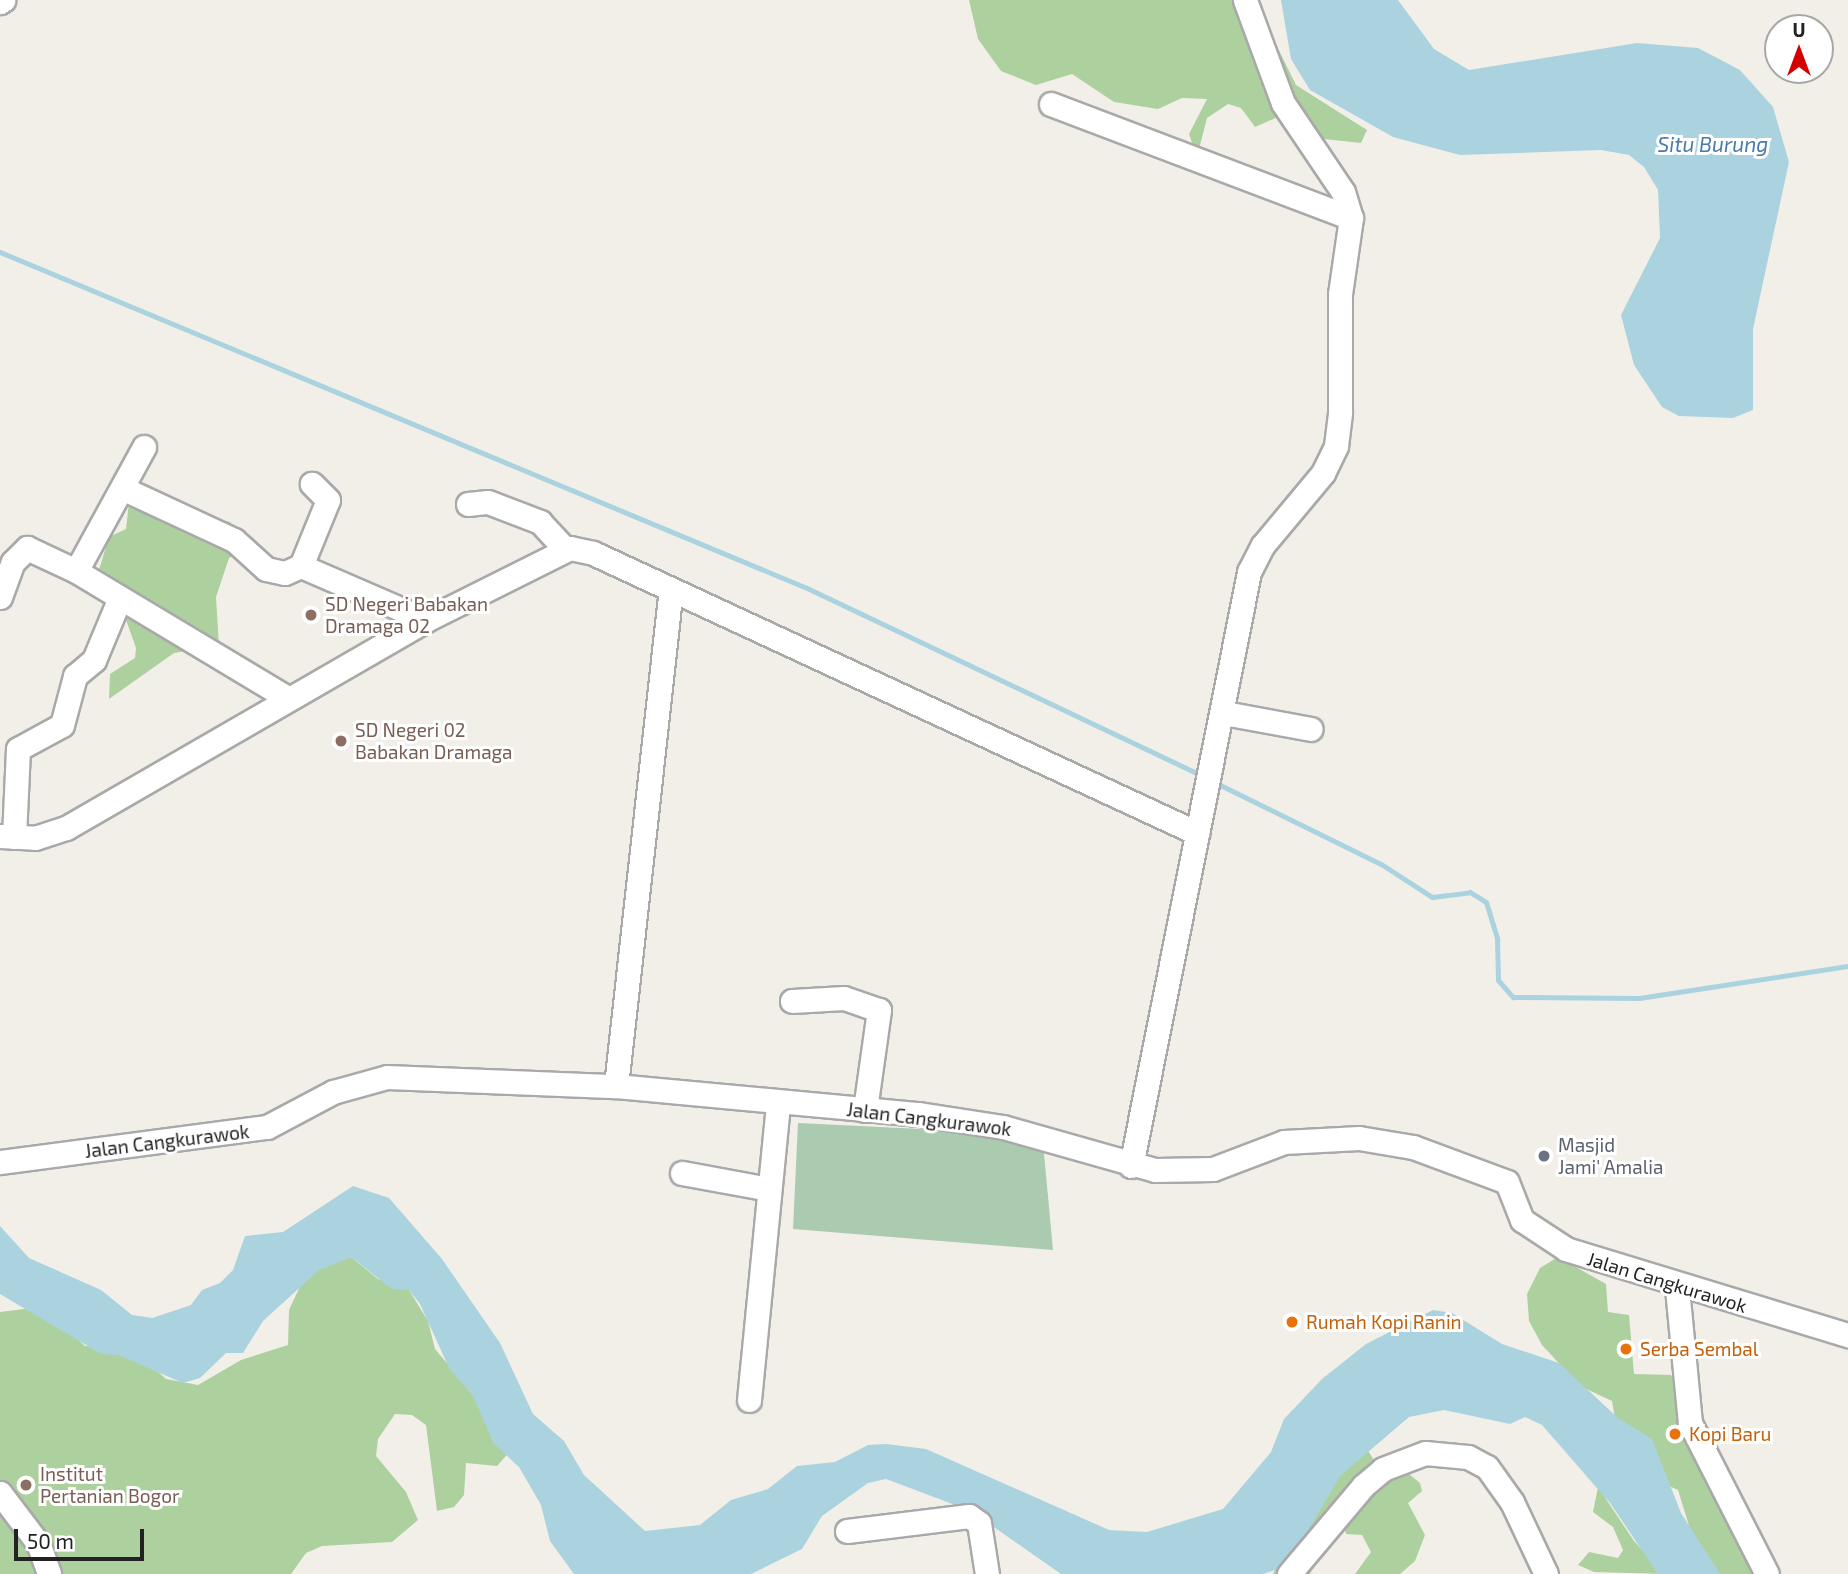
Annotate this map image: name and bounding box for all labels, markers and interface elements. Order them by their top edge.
north arrow [1764,14,1834,84]
text: U [1792,18,1806,41]
water label: Situ Burung [1658,131,1768,157]
place label: SD Negeri Babakan Dramaga 02 [325,593,488,637]
marker: SD Negeri Babakan Dramaga 02 [303,607,319,623]
place label: SD Negeri 02 Babakan Dramaga [355,719,513,763]
marker: SD Negeri 02 Babakan Dramaga [333,733,349,749]
street label: Jalan Cangkurawok [845,1098,1013,1140]
street label: Jalan Cangkurawok [83,1120,251,1162]
place label: Masjid Jami' Amalia [1558,1134,1664,1178]
marker: Masjid Jami' Amalia [1536,1148,1552,1164]
street label: Jalan Cangkurawok [1584,1247,1750,1317]
place label: Rumah Kopi Ranin [1306,1311,1462,1333]
marker: Rumah Kopi Ranin [1284,1314,1300,1330]
place label: Serba Sembal [1640,1338,1758,1360]
marker: Serba Sembal [1618,1341,1634,1357]
place label: Kopi Baru [1689,1423,1771,1445]
marker: Kopi Baru [1667,1426,1683,1442]
place label: Institut Pertanian Bogor [40,1463,180,1507]
marker: Institut Pertanian Bogor [18,1477,34,1493]
scale bar [18,1514,147,1558]
text: 50 m [27,1528,74,1553]

